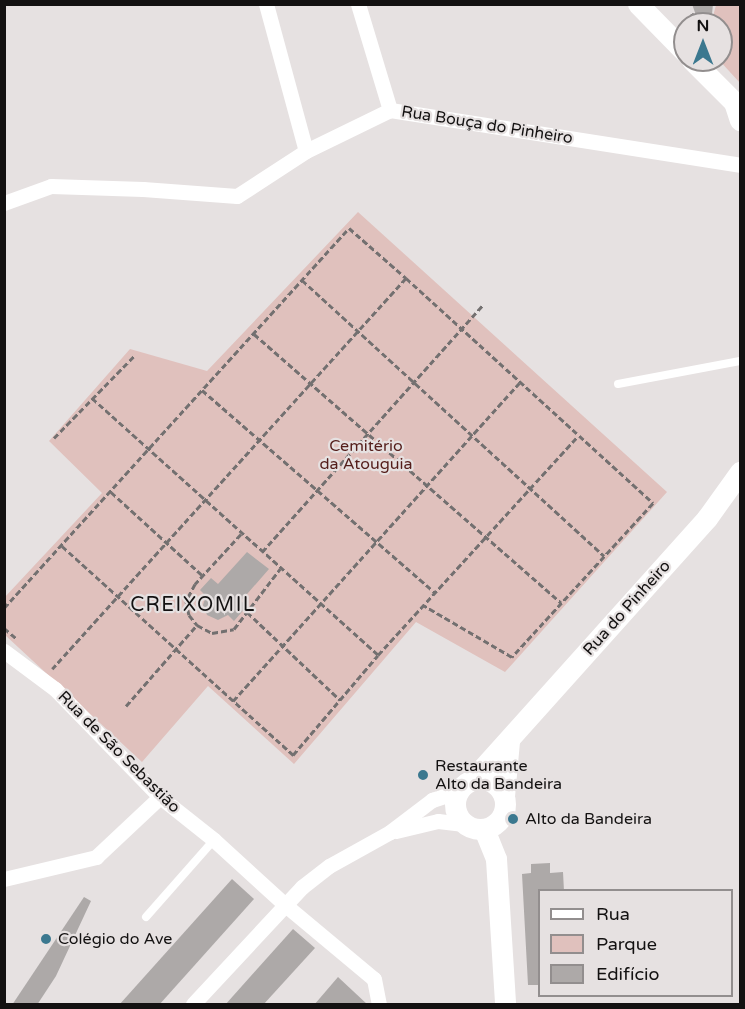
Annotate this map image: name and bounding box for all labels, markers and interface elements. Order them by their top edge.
north arrow [673,12,733,72]
text: N [697,16,709,36]
street label: Rua Bouça do Pinheiro [400,102,574,148]
park label: Cemitério da Atouguia [319,436,413,474]
street label: Rua do Pinheiro [579,557,675,659]
district label: CREIXOMIL [130,593,256,617]
street label: Rua de São Sebastião [54,687,184,817]
place label: Restaurante Alto da Bandeira [435,756,562,794]
marker: Restaurante Alto da Bandeira [416,768,430,782]
place label: Alto da Bandeira [525,809,652,829]
marker: Alto da Bandeira [506,812,520,826]
legend [538,889,733,997]
text: Rua [596,903,630,925]
place label: Colégio do Ave [58,929,172,949]
marker: Colégio do Ave [39,932,53,946]
text: Parque [596,933,657,955]
text: Edifício [596,963,659,985]

